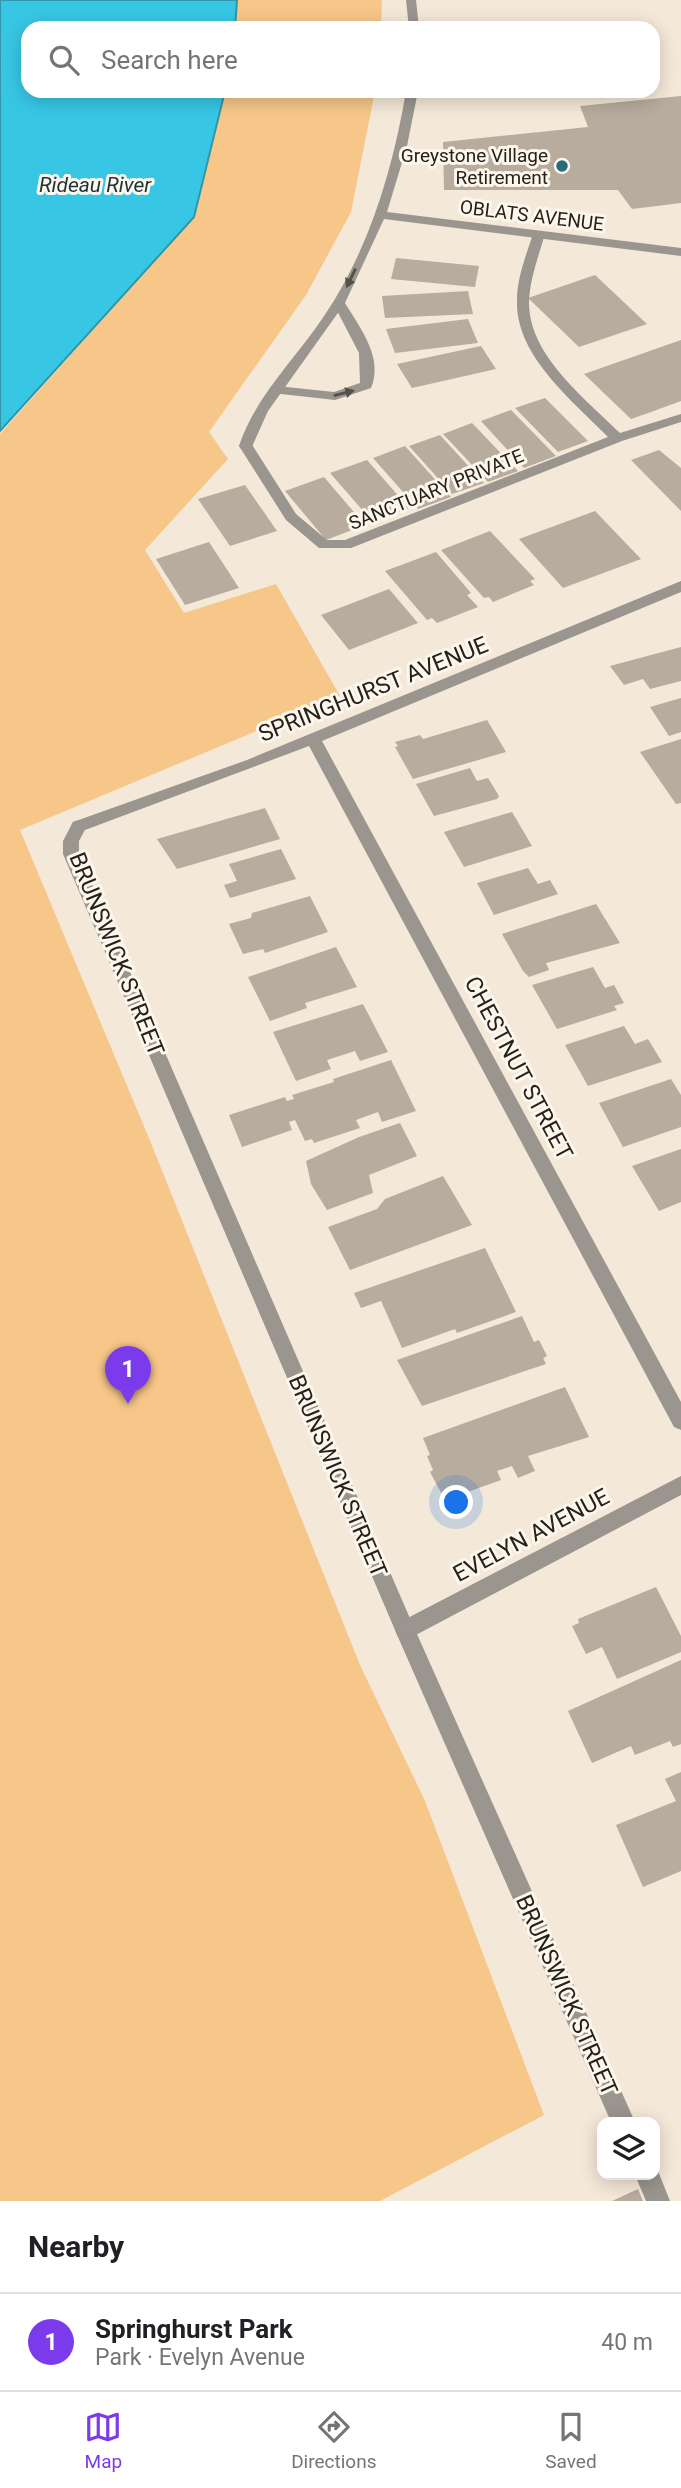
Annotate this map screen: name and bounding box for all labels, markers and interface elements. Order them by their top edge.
search box [21,21,660,98]
icon: search [45,41,83,79]
text: Search here [101,45,238,75]
place label: Greystone Village Retirement [401,144,548,189]
marker: Greystone Village Retirement [554,158,570,174]
water label: Rideau River [39,173,152,197]
street label: OBLATS AVENUE [459,195,605,236]
one-way arrow [346,267,357,288]
one-way arrow [334,387,356,398]
street label: SANCTUARY PRIVATE [346,444,527,535]
street label: SPRINGHURST AVENUE [255,631,492,748]
street label: BRUNSWICK STREET [63,849,170,1060]
street label: CHESTNUT STREET [459,972,578,1165]
pin: 1 [105,1346,151,1404]
street label: BRUNSWICK STREET [283,1371,392,1582]
street label: EVELYN AVENUE [449,1483,614,1588]
your location [439,1485,473,1519]
street label: BRUNSWICK STREET [510,1891,623,2100]
map controls [597,2117,660,2180]
button: layers [597,2117,660,2180]
text: Nearby [28,2229,124,2264]
text: Springhurst Park [95,2314,293,2344]
text: 1 [44,2329,58,2356]
text: 40 m [601,2329,653,2356]
text: Park · Evelyn Avenue [95,2344,305,2371]
tab: Map [84,2408,122,2473]
tab: Directions [291,2408,376,2473]
tab: Saved [545,2408,597,2473]

